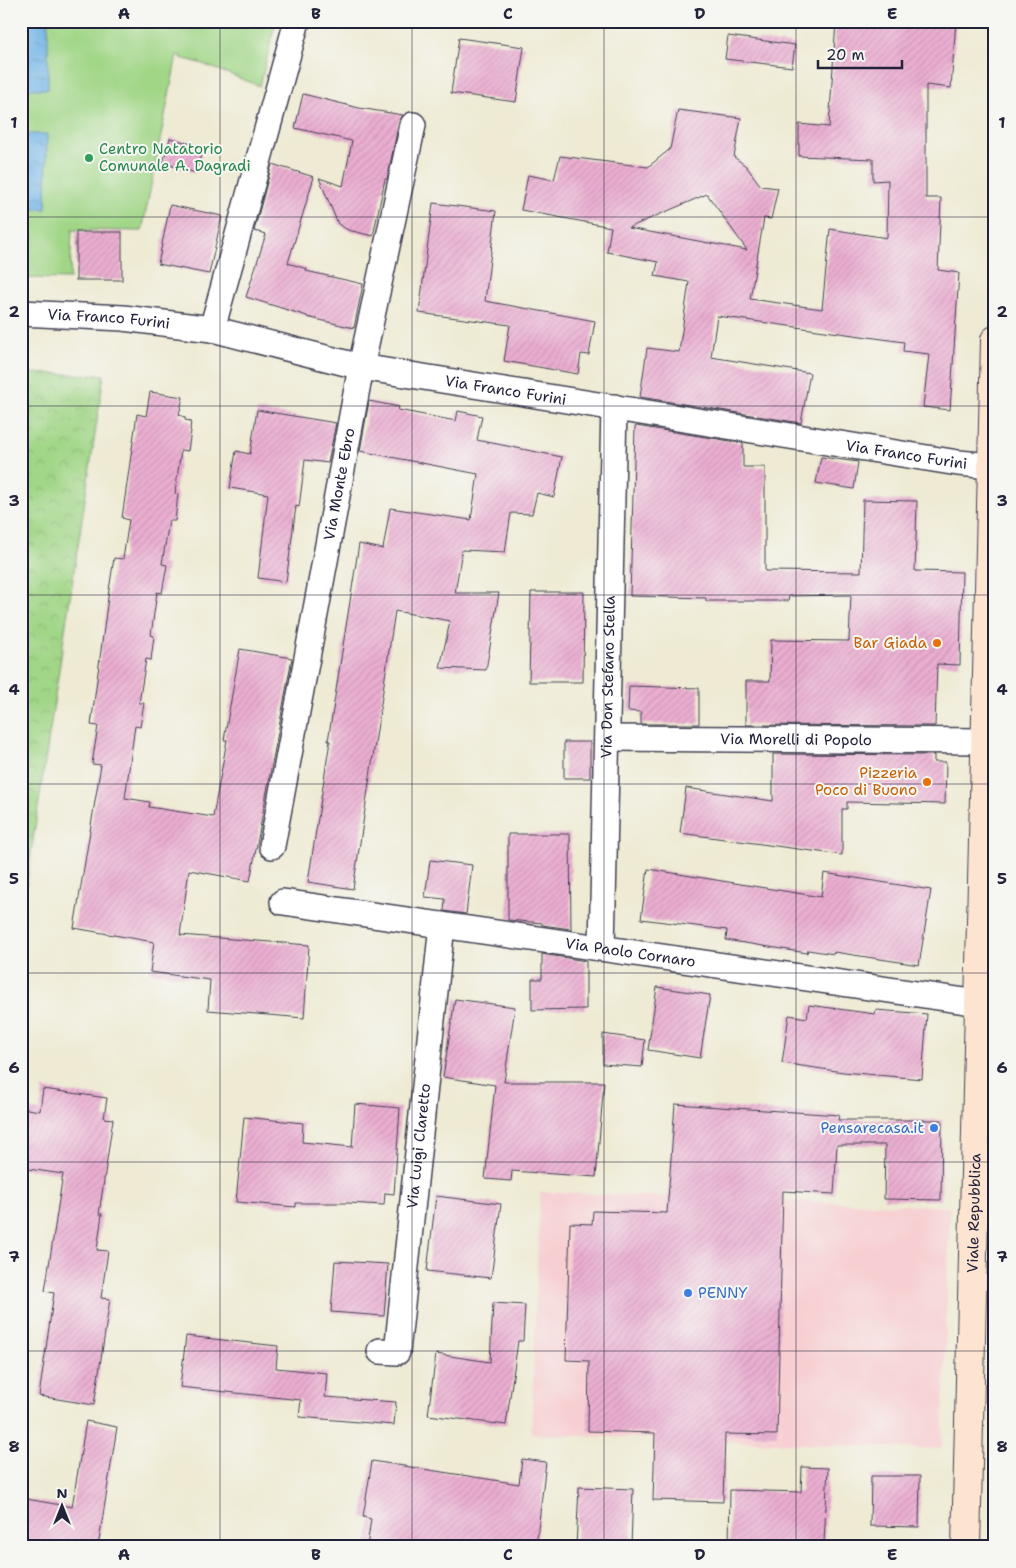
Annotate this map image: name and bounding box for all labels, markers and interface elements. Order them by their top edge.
text: A [118,3,130,24]
text: B [311,3,321,24]
text: C [503,3,513,24]
text: D [694,3,706,24]
text: E [887,3,897,24]
scale bar [818,38,902,70]
text: 20 m [826,45,865,65]
text: 1 [10,112,18,133]
text: 1 [998,112,1006,133]
place label: Centro Natatorio Comunale A. Dagradi [99,139,251,176]
marker: Centro Natatorio Comunale A. Dagradi [83,152,95,164]
text: 2 [8,301,20,322]
text: 2 [996,301,1008,322]
street label: Via Franco Furini [47,304,171,334]
street label: Via Franco Furini [443,371,568,410]
street label: Via Monte Ebro [319,426,359,542]
street label: Via Franco Furini [844,435,968,474]
text: 3 [8,490,20,511]
text: 3 [996,490,1008,511]
street label: Via Don Stefano Stella [596,595,620,759]
place label: Bar Giada [854,633,928,653]
marker: Bar Giada [931,637,943,649]
text: 4 [8,679,20,700]
text: 4 [996,679,1008,700]
street label: Via Morelli di Popolo [720,729,872,750]
place label: Pizzeria Poco di Buono [815,763,918,800]
marker: Pizzeria Poco di Buono [921,776,933,788]
text: 5 [9,868,19,889]
text: 5 [997,868,1007,889]
street label: Via Paolo Cornaro [564,933,697,972]
text: 6 [8,1057,20,1078]
text: 6 [996,1057,1008,1078]
street label: Via Luigi Claretto [402,1082,435,1210]
place label: Pensarecasa.it [821,1118,924,1138]
marker: Pensarecasa.it [928,1122,940,1134]
street label: Viale Repubblica [963,1152,985,1273]
text: 7 [8,1246,20,1267]
text: 7 [996,1246,1008,1267]
place label: PENNY [698,1283,748,1303]
marker: PENNY [682,1287,694,1299]
text: 8 [8,1436,20,1457]
text: 8 [996,1436,1008,1457]
north arrow [38,1480,88,1530]
text: N [56,1484,68,1502]
text: A [118,1544,130,1565]
text: B [311,1544,321,1565]
text: C [503,1544,513,1565]
text: D [694,1544,706,1565]
text: E [887,1544,897,1565]

